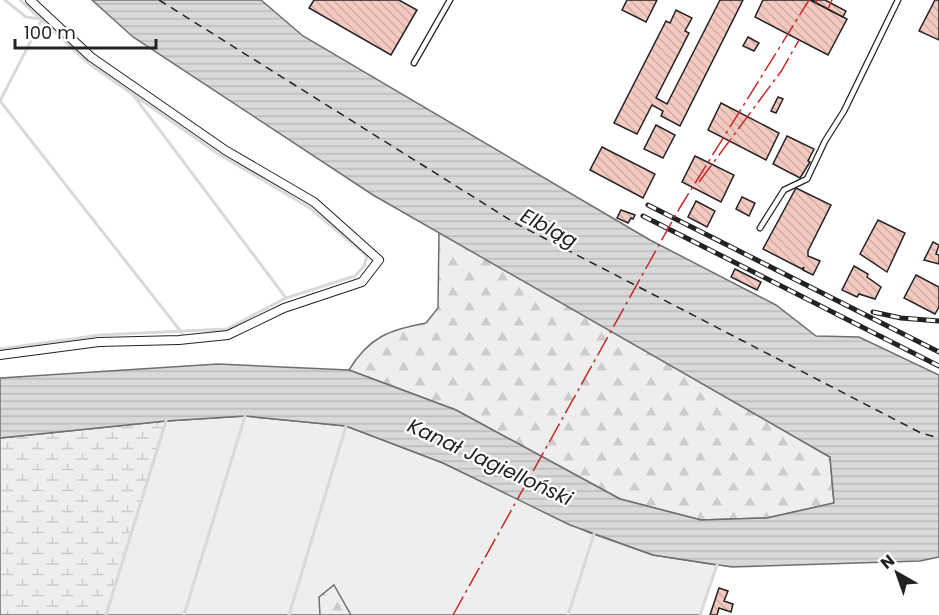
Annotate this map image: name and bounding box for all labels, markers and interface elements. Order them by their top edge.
scale bar [15,12,156,50]
text: 100 m [24,20,76,45]
water label: Elbląg [516,201,582,255]
water label: Kanał Jagielloński [403,412,578,513]
north arrow [867,543,927,603]
text: N [876,549,900,575]

